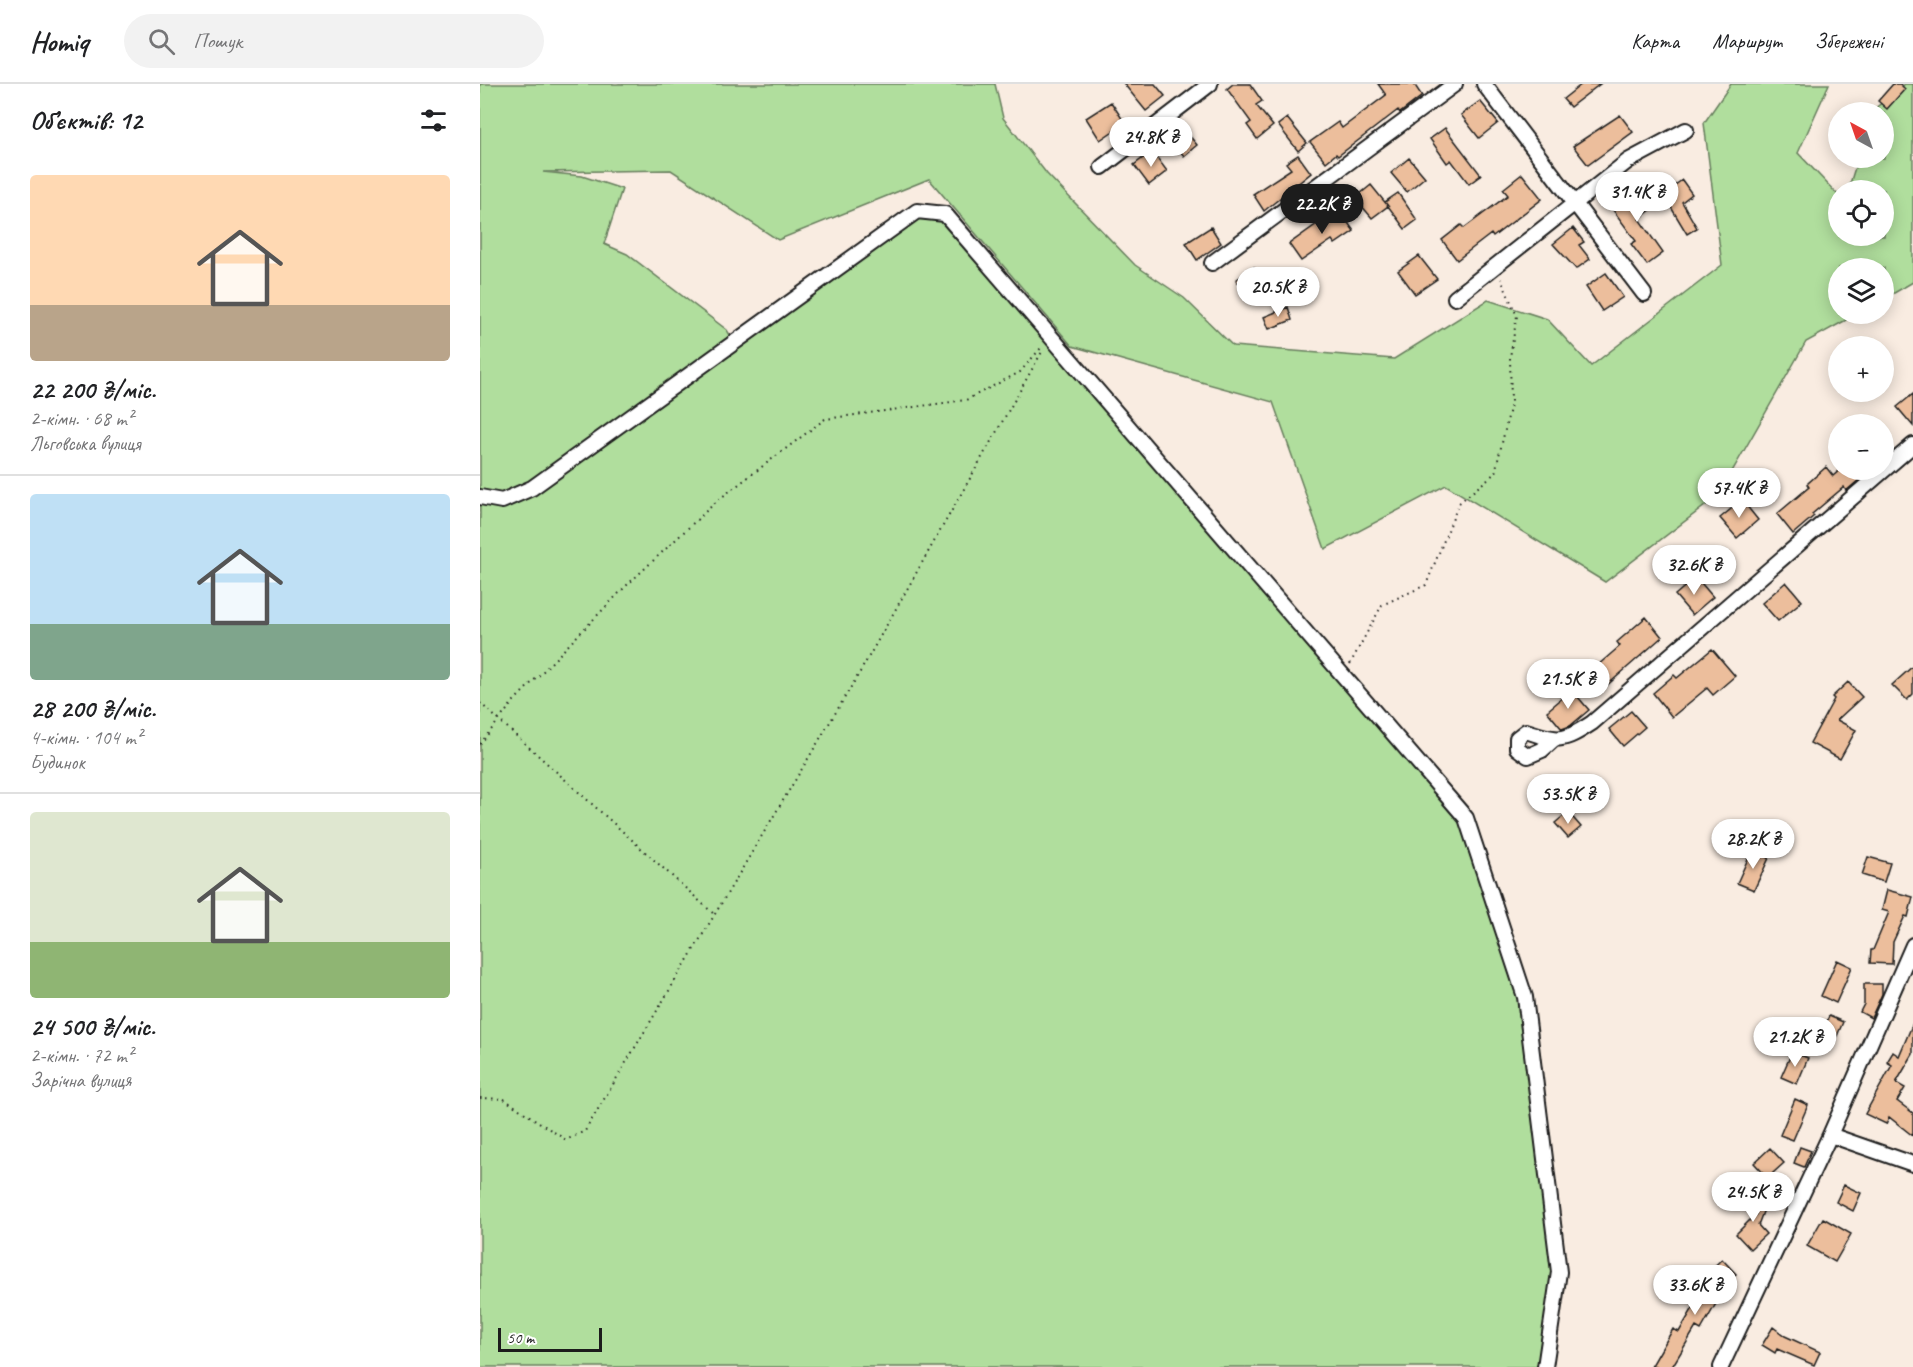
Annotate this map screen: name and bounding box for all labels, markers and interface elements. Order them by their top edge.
search box [124,14,544,68]
text: Homiq [30,24,88,59]
icon: search [145,25,178,58]
text: Пошук [193,27,242,55]
text: Карта [1631,28,1679,54]
text: Маршрут [1712,28,1782,54]
text: Збережені [1815,28,1883,54]
north arrow [1828,102,1894,168]
map controls [1828,102,1894,480]
text: Об’єктів: 12 [30,104,142,137]
icon: filters [417,104,450,137]
pin: 24.8K ₴ [1096,117,1206,168]
text: 24.8K ₴ [1123,124,1179,149]
pin: 31.4K ₴ [1582,172,1692,223]
text: 31.4K ₴ [1609,179,1665,204]
button: locate [1828,180,1894,246]
pin: 22.2K ₴ [1267,184,1377,235]
text: 22.2K ₴ [1294,191,1350,216]
icon: home [186,214,294,322]
button: layers [1828,258,1894,324]
pin: 20.5K ₴ [1223,267,1333,318]
text: 20.5K ₴ [1251,274,1305,299]
button: + [1828,336,1894,402]
text: 22 200 ₴/міс. [30,373,156,406]
text: 2-кімн. · 68 m² [30,406,133,431]
button: − [1828,414,1894,480]
text: Льговська вулиця [30,431,140,456]
pin: 57.4K ₴ [1684,468,1794,519]
text: 57.4K ₴ [1712,475,1766,500]
icon: home [186,533,294,641]
pin: 32.6K ₴ [1639,545,1749,596]
text: 32.6K ₴ [1666,552,1722,577]
pin: 21.5K ₴ [1513,659,1623,710]
text: 21.5K ₴ [1541,666,1595,691]
text: 28 200 ₴/міс. [30,692,156,725]
text: 4-кімн. · 104 m² [30,725,142,750]
text: Будинок [30,750,85,775]
pin: 53.5K ₴ [1513,774,1623,825]
text: 53.5K ₴ [1541,781,1595,806]
pin: 28.2K ₴ [1698,819,1808,870]
text: 28.2K ₴ [1725,826,1781,851]
icon: home [186,851,294,959]
text: 24 500 ₴/міс. [30,1010,155,1043]
pin: 21.2K ₴ [1740,1017,1850,1068]
text: 21.2K ₴ [1767,1024,1823,1049]
text: 2-кімн. · 72 m² [30,1043,133,1068]
text: Зарічна вулиця [30,1068,131,1093]
pin: 24.5K ₴ [1698,1172,1808,1223]
text: 24.5K ₴ [1726,1179,1780,1204]
pin: 33.6K ₴ [1640,1265,1750,1316]
text: 33.6K ₴ [1667,1272,1723,1297]
scale bar [498,1325,602,1352]
text: 50 m [507,1328,534,1348]

